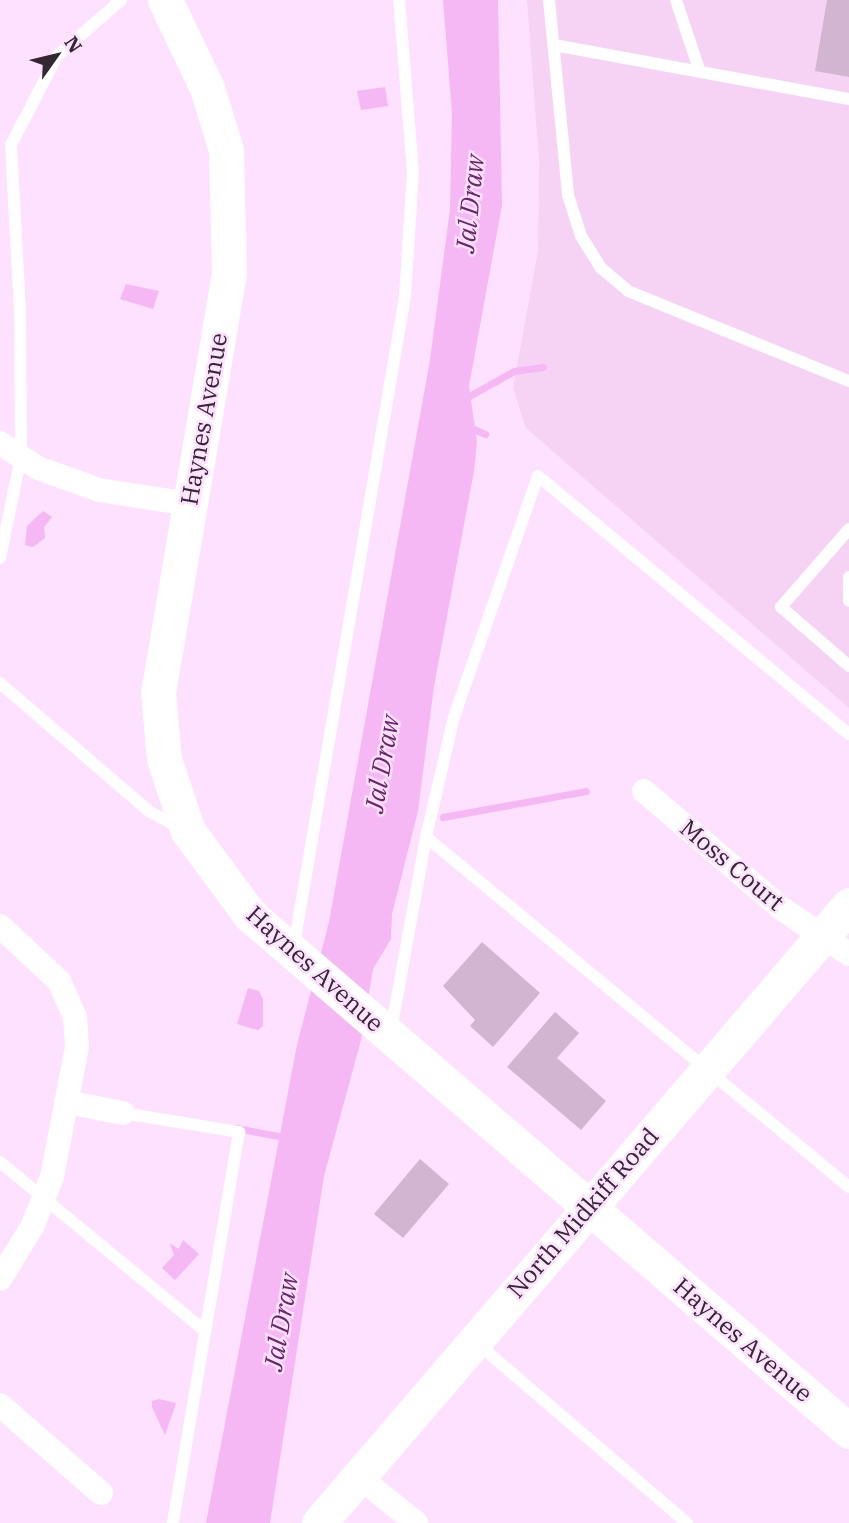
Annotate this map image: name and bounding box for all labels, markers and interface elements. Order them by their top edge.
north arrow [21,21,91,91]
text: N [59,31,88,57]
water label: Jal Draw [449,153,491,255]
street label: Haynes Avenue [175,331,233,507]
water label: Jal Draw [358,713,406,815]
street label: Moss Court [674,813,790,917]
street label: Haynes Avenue [241,900,389,1038]
street label: North Midkiff Road [501,1122,665,1304]
water label: Jal Draw [257,1271,305,1373]
street label: Haynes Avenue [668,1272,818,1408]

